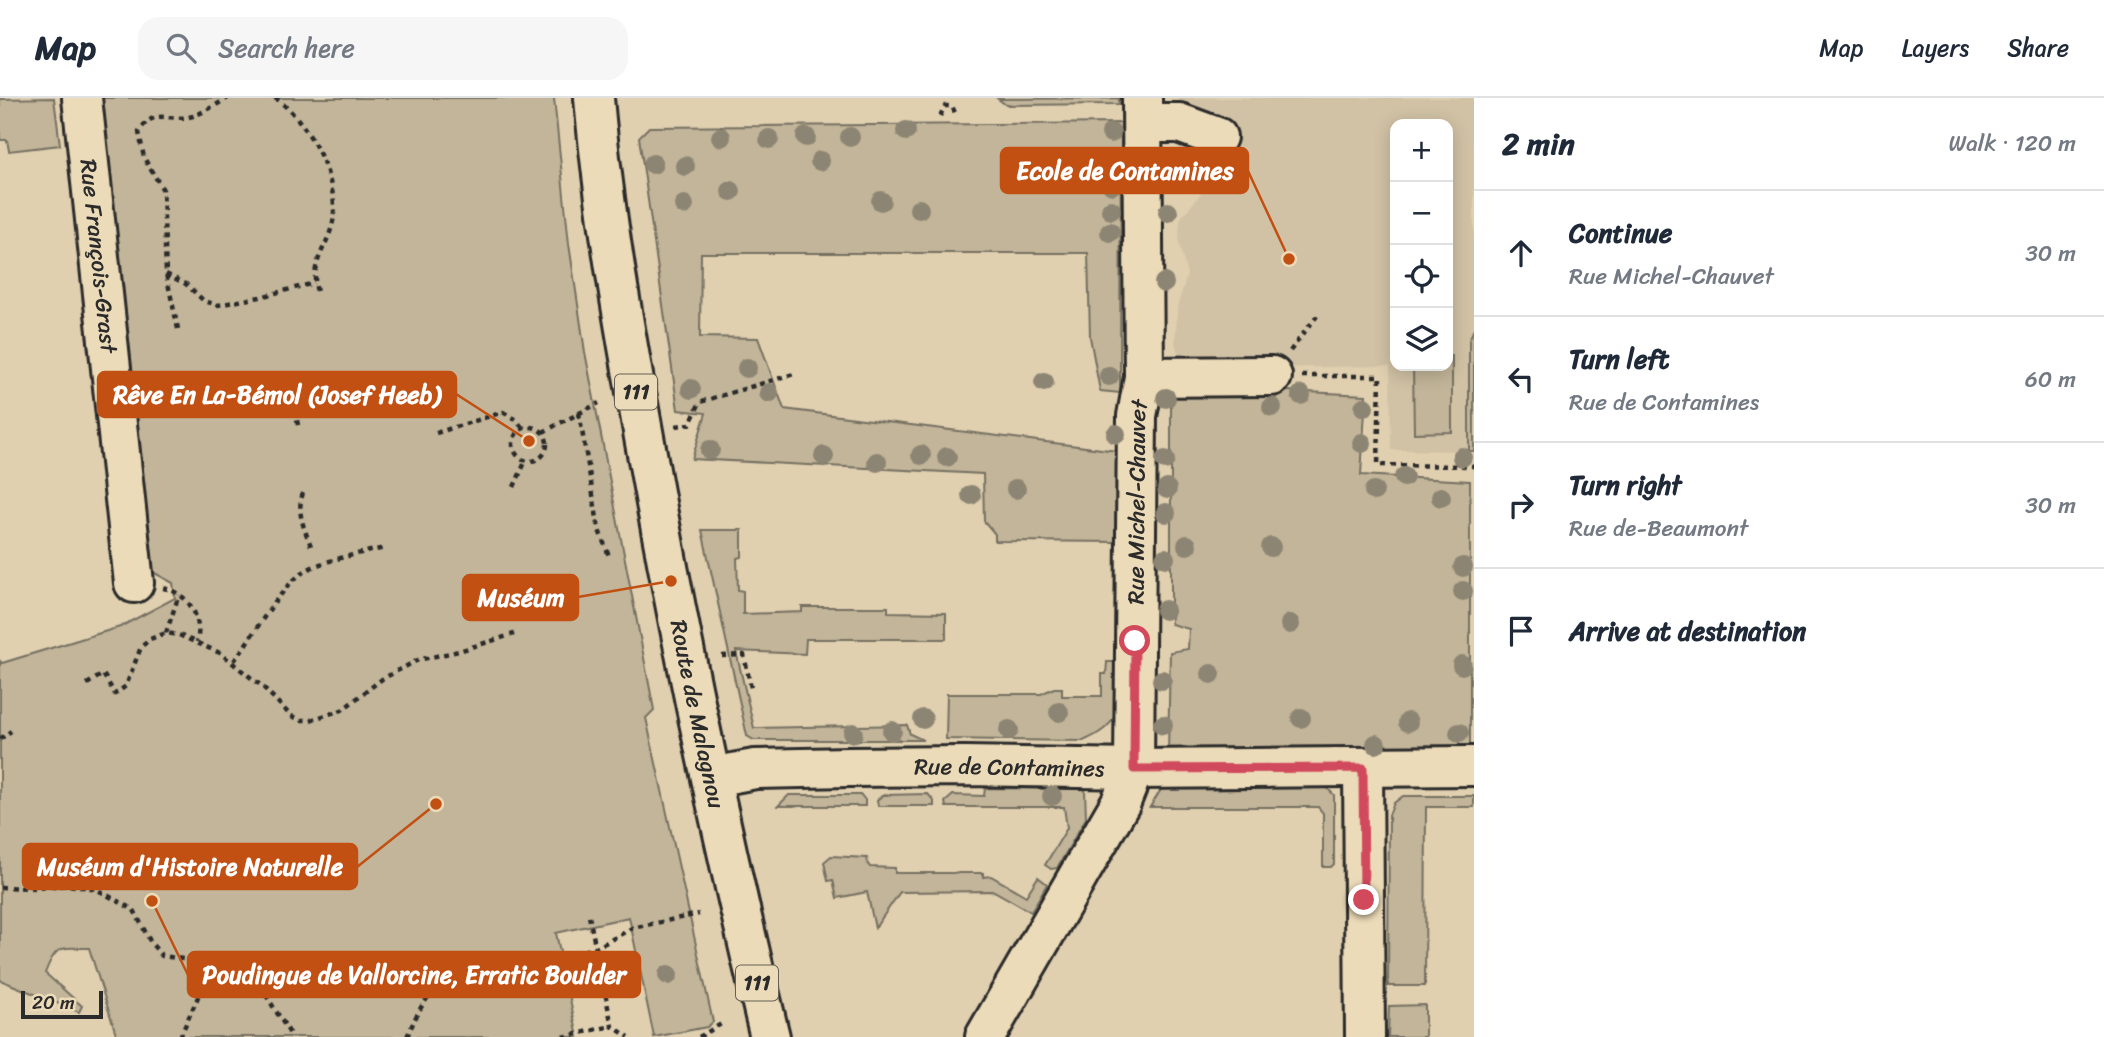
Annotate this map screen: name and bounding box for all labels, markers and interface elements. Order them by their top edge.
search box [138,17,628,80]
text: Map [35,19,96,77]
text: Search here [218,25,355,71]
text: Map [1819,27,1864,69]
text: Layers [1902,27,1969,69]
text: Share [2007,27,2069,69]
icon: search [162,29,200,67]
text: 2 min [1502,117,1575,171]
map controls [1390,119,1453,371]
button: + [1390,119,1453,182]
text: Walk · 120 m [1949,123,2076,164]
callout: Ecole de Contamines [1001,148,1248,193]
text: Ecole de Contamines [1016,150,1235,192]
street label: Rue François-Grast [68,157,129,357]
button: − [1390,182,1453,245]
text: Continue [1569,210,1672,256]
text: 30 m [2025,233,2076,274]
icon: ahead [1502,234,1540,272]
button: locate [1390,245,1453,308]
text: Rue Michel-Chauvet [1569,256,1774,297]
button: layers [1390,308,1453,371]
text: Turn left [1569,336,1669,382]
text: 60 m [2025,359,2076,400]
icon: left [1502,360,1540,398]
callout: Rêve En La-Bémol (Josef Heeb) [98,372,456,417]
text: Rêve En La-Bémol (Josef Heeb) [112,374,442,416]
road number: 111 [615,374,657,410]
text: Rue de Contamines [1569,382,1759,423]
street label: Rue Michel-Chauvet [1115,395,1161,605]
text: Turn right [1569,462,1682,508]
text: 30 m [2025,485,2076,526]
icon: right [1502,486,1540,524]
text: Rue de-Beaumont [1569,508,1748,549]
callout: Muséum [463,575,578,620]
text: Muséum [476,577,565,619]
text: Arrive at destination [1569,608,1806,654]
icon: arrive [1502,612,1540,650]
street label: Route de Malagnou [658,616,737,813]
route start [1119,625,1150,656]
street label: Rue de Contamines [914,746,1105,789]
callout: Muséum d'Histoire Naturelle [23,844,357,889]
text: Muséum d'Histoire Naturelle [36,846,344,888]
route end [1348,884,1379,915]
callout: Poudingue de Vallorcine, Erratic Boulder [188,952,640,997]
text: Poudingue de Vallorcine, Erratic Boulder [202,954,628,996]
road number: 111 [736,966,778,1001]
text: 20 m [32,986,75,1019]
scale bar [21,988,103,1020]

